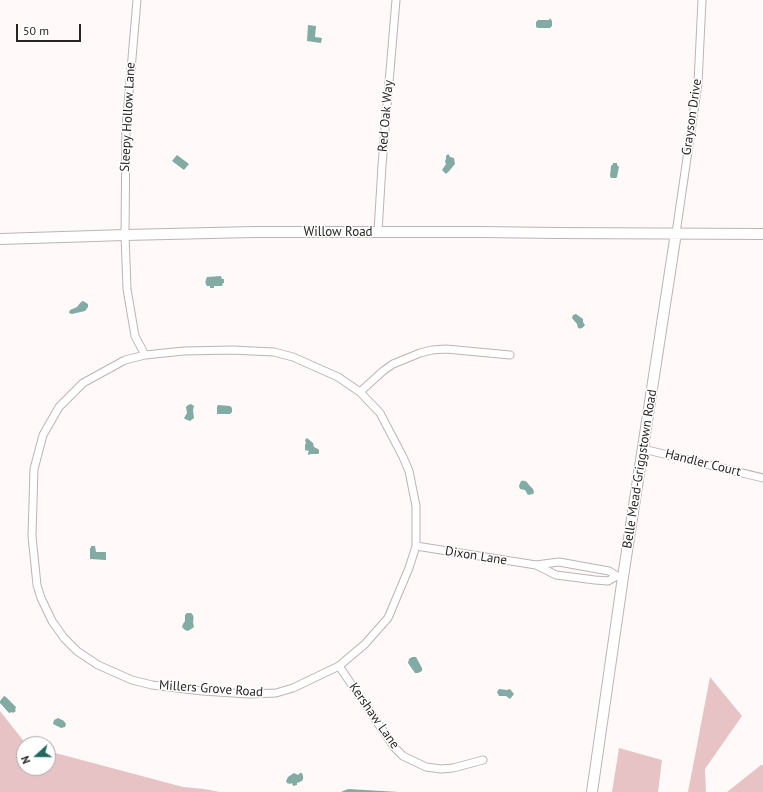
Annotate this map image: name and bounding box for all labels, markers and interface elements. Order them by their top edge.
scale bar [18,16,83,42]
text: 50 m [23,23,49,38]
street label: Sleepy Hollow Lane [117,62,139,172]
street label: Grayson Drive [679,78,705,156]
street label: Red Oak Way [375,79,397,153]
street label: Willow Road [303,224,373,240]
street label: Belle Mead-Griggstown Road [620,388,660,550]
street label: Handler Court [663,446,743,480]
street label: Dixon Lane [444,543,508,569]
street label: Millers Grove Road [158,678,264,700]
street label: Kershaw Lane [346,680,402,752]
north arrow [16,736,56,776]
text: N [18,754,34,766]

